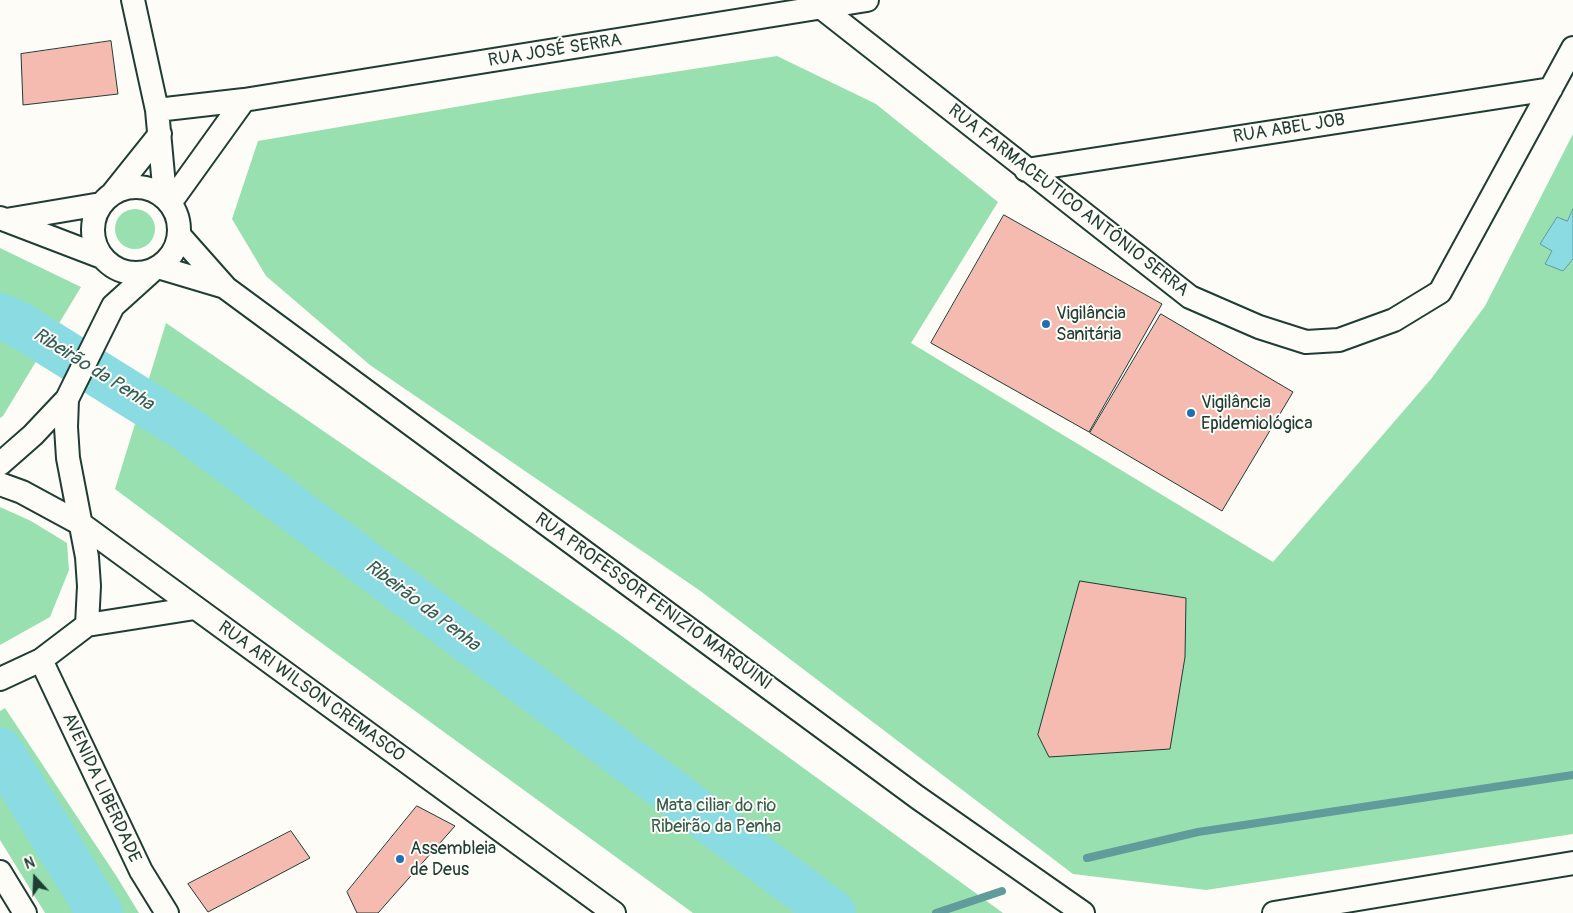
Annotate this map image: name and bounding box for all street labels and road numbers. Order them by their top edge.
street label: RUA JOSÉ SERRA [487,30,623,72]
street label: RUA FARMACEUTICO ANTÔNIO SERRA [943,100,1193,302]
street label: RUA ABEL JOB [1232,109,1346,149]
street label: RUA PROFESSOR FENIZIO MARQUINI [530,509,776,695]
street label: RUA ARI WILSON CREMASCO [213,617,409,767]
street label: AVENIDA LIBERDADE [57,710,145,866]

